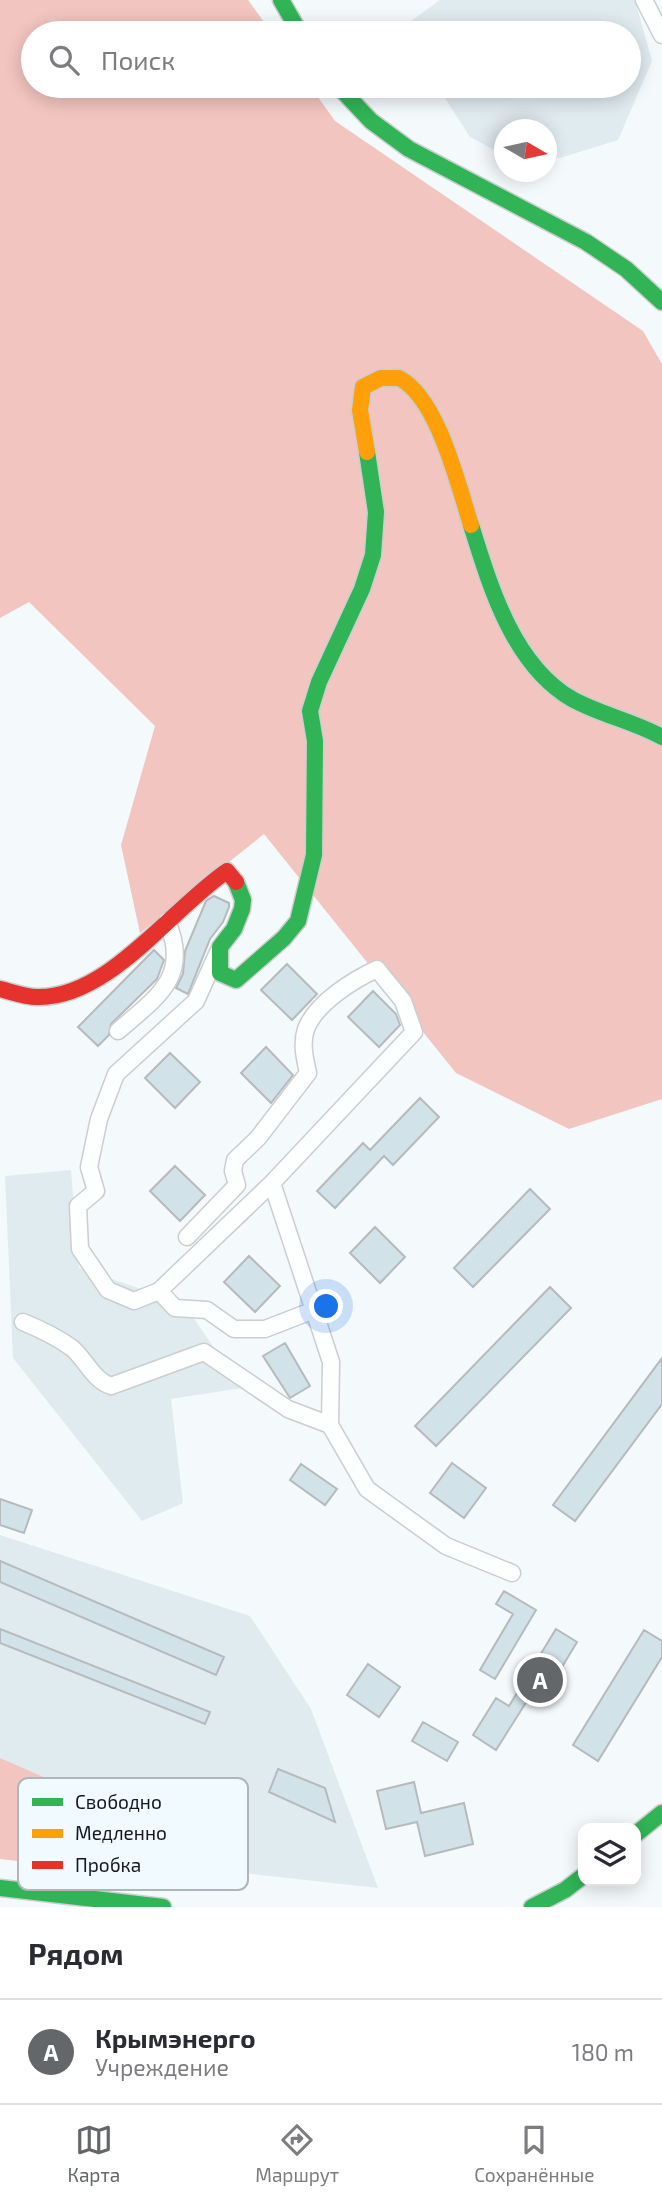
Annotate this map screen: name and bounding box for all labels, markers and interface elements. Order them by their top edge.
search box [21,21,641,98]
icon: search [45,41,83,79]
text: Поиск [101,44,175,75]
north arrow [494,119,557,182]
your location [309,1289,343,1323]
pin: A [517,1654,563,1706]
legend [18,1778,248,1890]
text: Свободно [75,1790,162,1813]
text: Медленно [75,1821,167,1844]
map controls [578,1823,641,1886]
button: layers [578,1823,641,1886]
text: Пробка [75,1853,141,1876]
text: Рядом [28,1935,124,1971]
text: Крымэнерго [95,2022,256,2053]
text: A [43,2038,59,2066]
text: 180 m [572,2038,634,2066]
text: Учреждение [95,2053,229,2081]
tab: Карта [67,2121,120,2186]
tab: Маршрут [255,2121,339,2186]
tab: Сохранённые [474,2121,595,2186]

